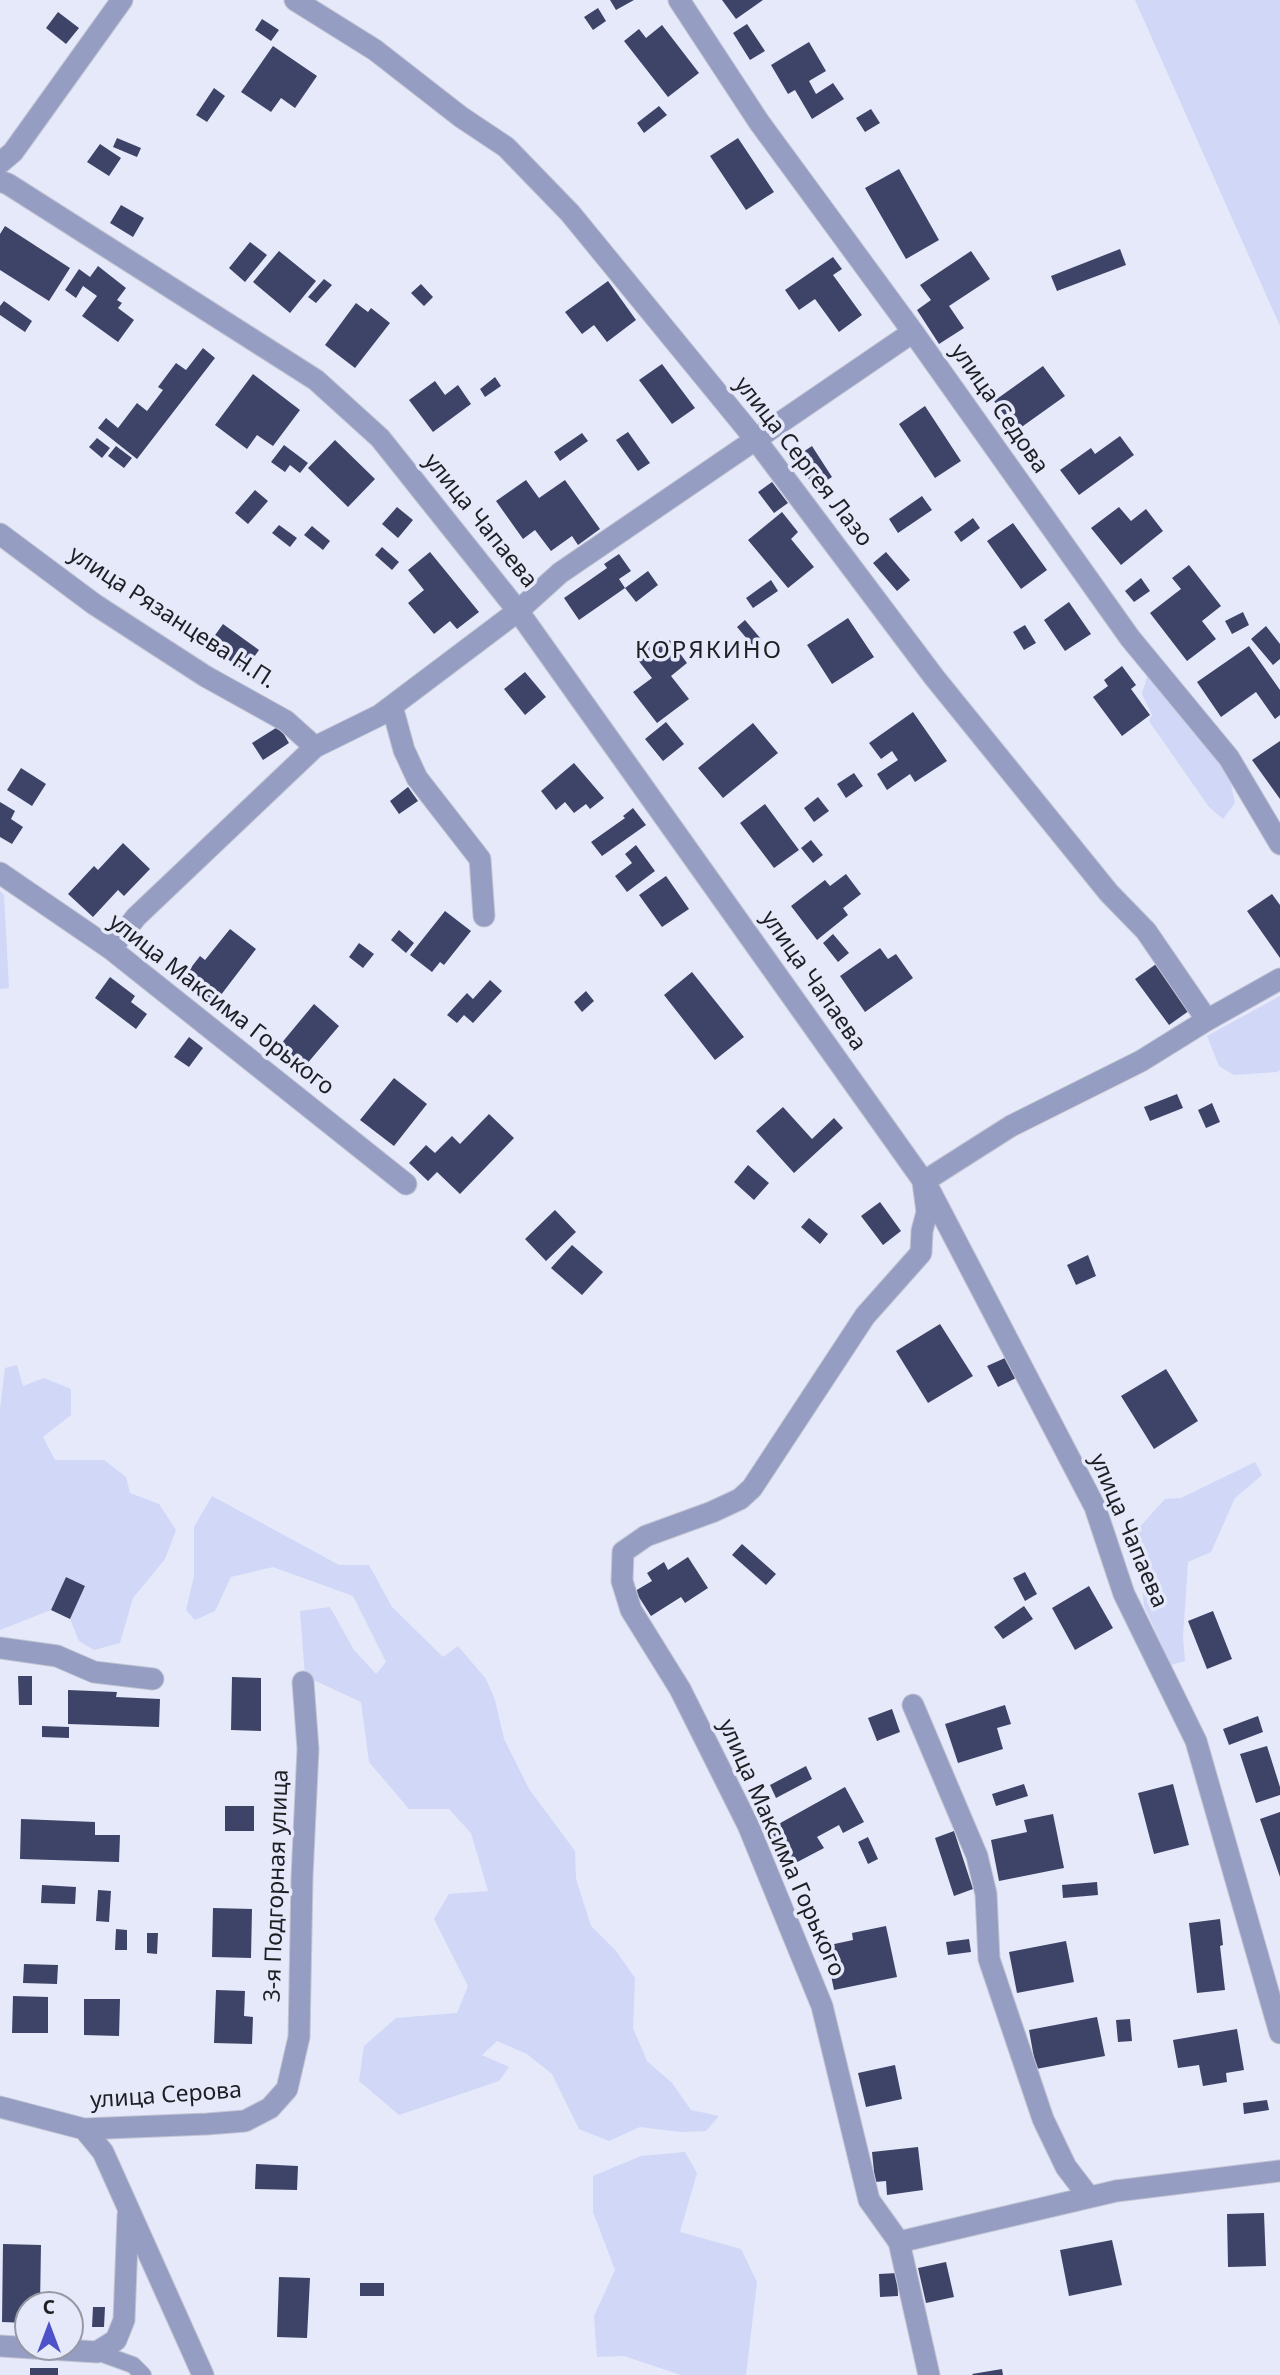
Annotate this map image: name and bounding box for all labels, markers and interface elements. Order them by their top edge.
street label: улица Седова [944,339,1054,479]
street label: улица Сергея Лазо [728,372,878,552]
street label: улица Чапаева [417,448,543,594]
street label: улица Рязанцева Н.П. [63,541,281,695]
district label: КОРЯКИНО [636,637,782,665]
street label: улица Чапаева [754,906,872,1056]
street label: улица Максима Горького [103,908,339,1102]
street label: улица Чапаева [1083,1450,1173,1612]
street label: улица Максима Горького [712,1715,850,1981]
street label: 3-я Подгорная улица [259,1769,295,2003]
street label: улица Серова [89,2077,243,2115]
north arrow [14,2291,84,2361]
text: С [43,2294,55,2320]

